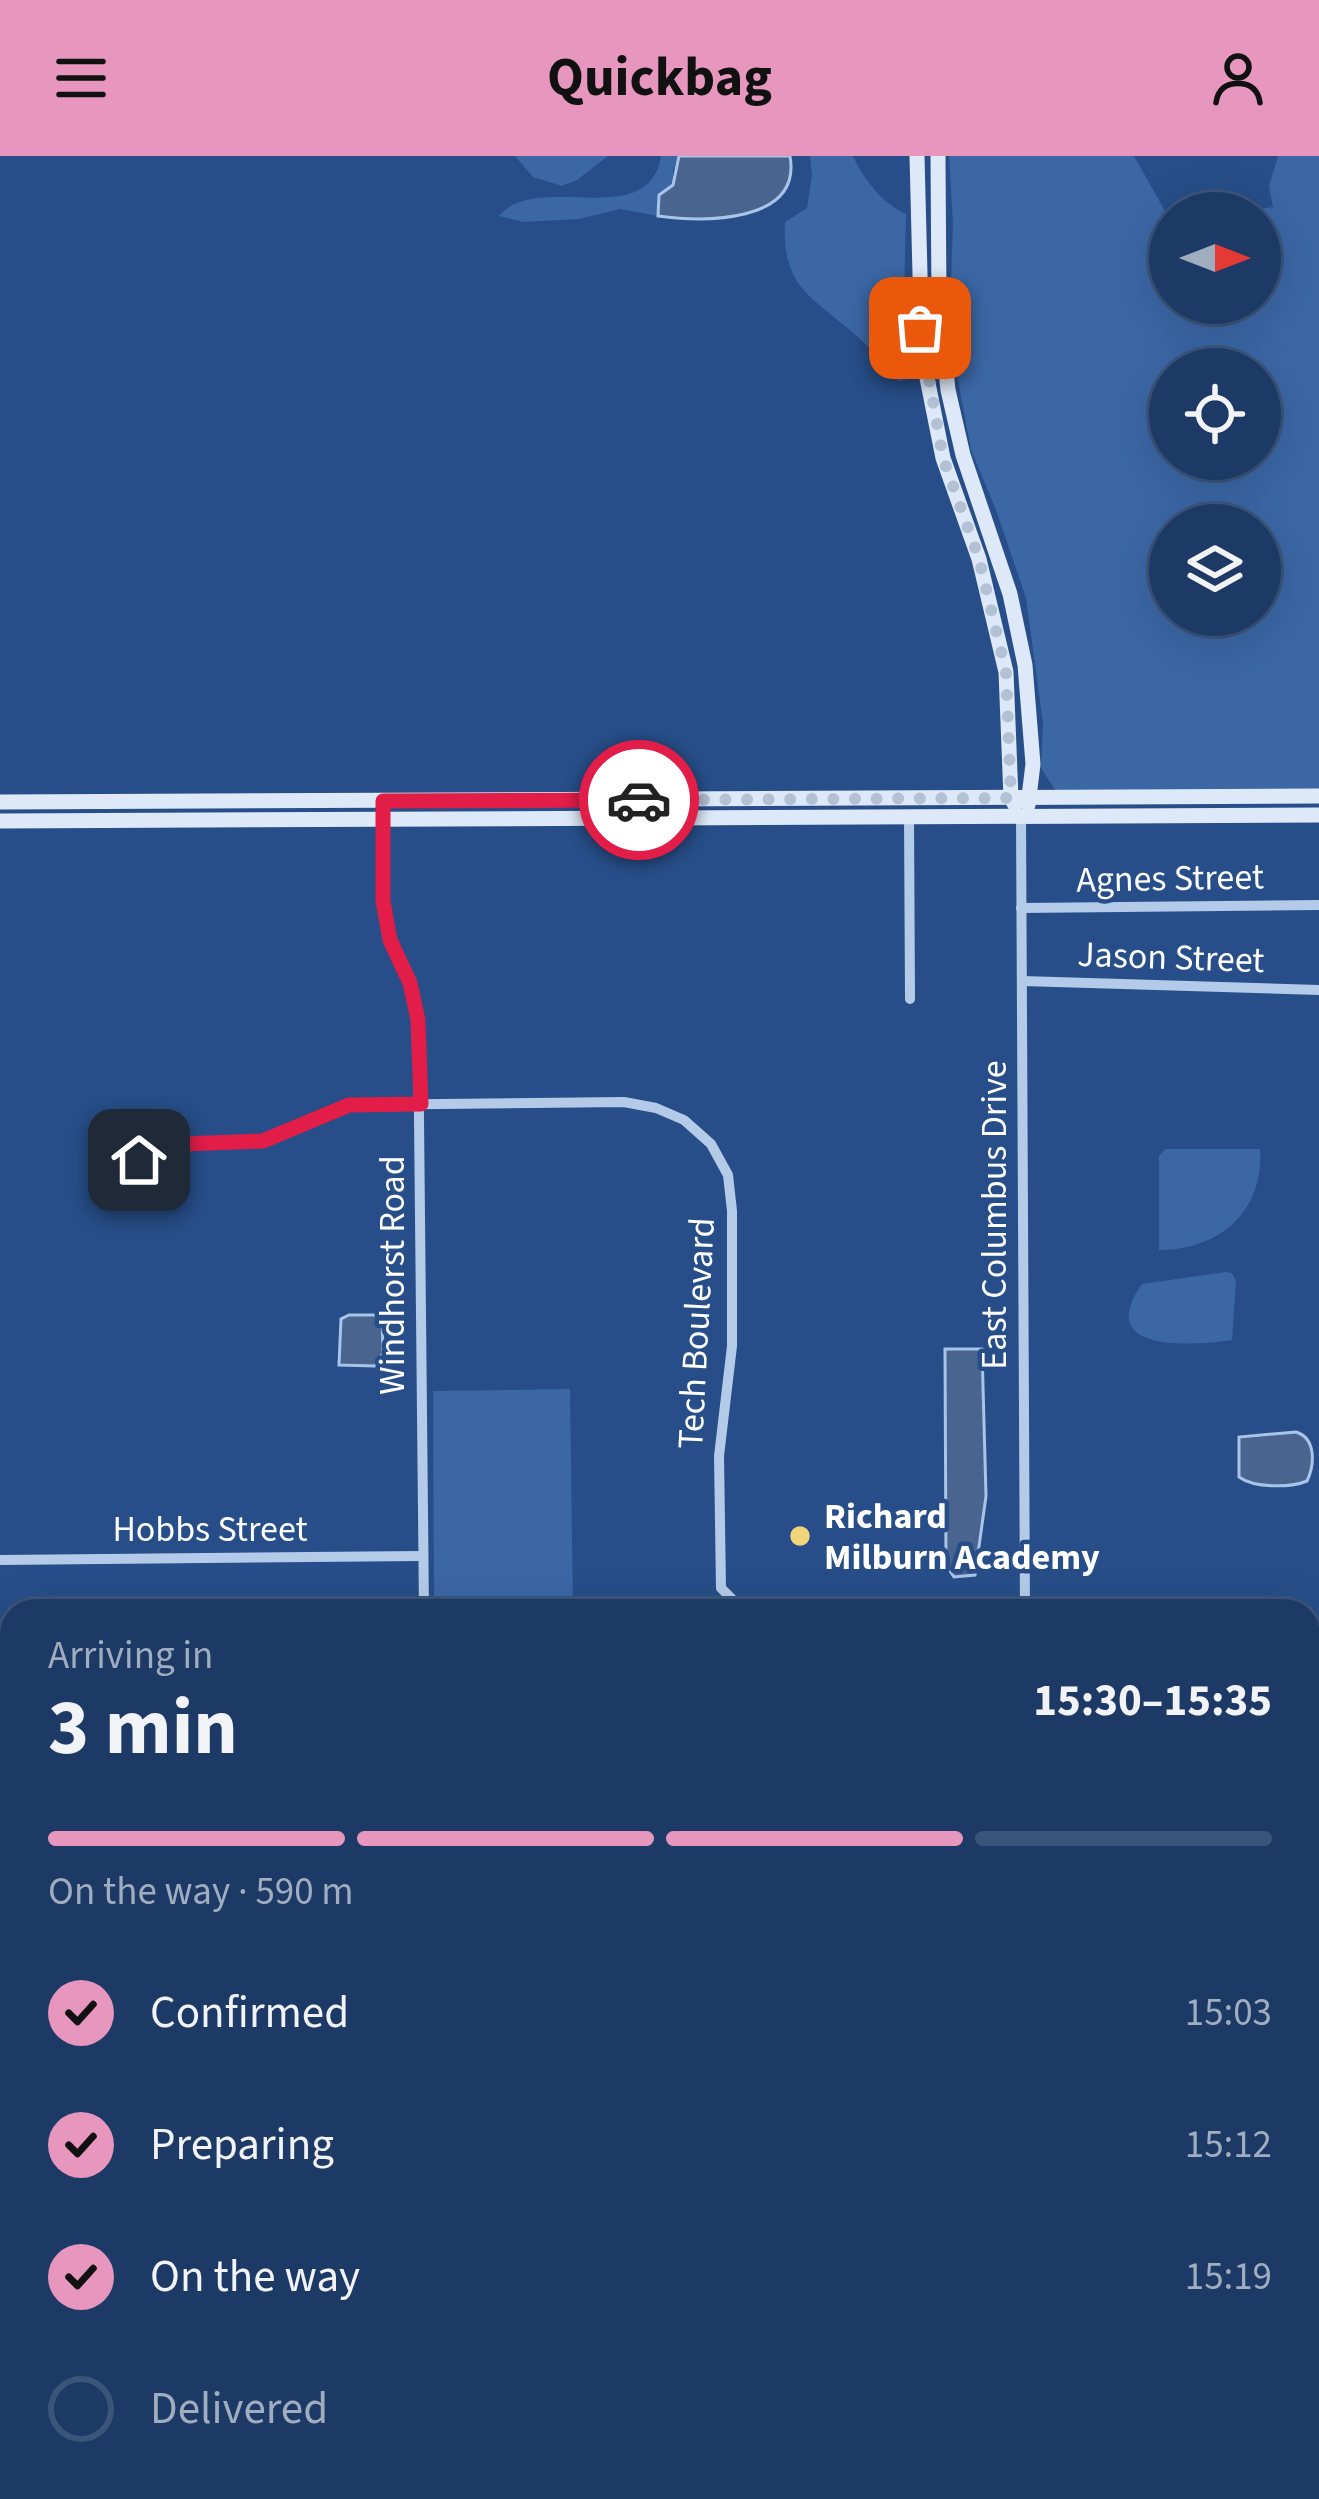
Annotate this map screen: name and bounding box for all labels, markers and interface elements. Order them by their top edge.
text: Quickbag [547,40,772,117]
icon: menu [48,45,114,111]
icon: person [1205,45,1271,111]
north arrow [1149,192,1281,324]
map controls [1149,192,1281,636]
pin [869,277,971,379]
icon: bag [887,295,953,361]
button: locate [1149,348,1281,480]
button: layers [1149,504,1281,636]
courier [579,740,699,860]
icon: car [606,767,672,833]
street label: Agnes Street [1076,851,1264,906]
street label: Jason Street [1077,929,1265,986]
street label: East Columbus Drive [969,1060,1020,1370]
pin [88,1109,190,1211]
icon: home [106,1127,172,1193]
street label: Windhorst Road [367,1155,418,1395]
street label: Tech Boulevard [665,1216,728,1450]
place label: Richard Milburn Academy [824,1491,1100,1583]
street label: Hobbs Street [112,1504,308,1555]
marker: Richard Milburn Academy [787,1523,813,1549]
text: Arriving in [48,1628,213,1684]
text: 15:30–15:35 [1033,1669,1272,1733]
text: 3 min [48,1673,238,1784]
text: On the way · 590 m [48,1864,354,1920]
icon: check [48,1980,114,2046]
text: Confirmed [150,1981,349,2045]
text: 15:03 [1185,1985,1272,2041]
icon: check [48,2112,114,2178]
text: Preparing [150,2113,334,2177]
text: 15:12 [1185,2117,1272,2173]
icon: check [48,2244,114,2310]
text: On the way [150,2245,360,2309]
text: 15:19 [1185,2249,1272,2305]
text: Delivered [150,2377,328,2441]

